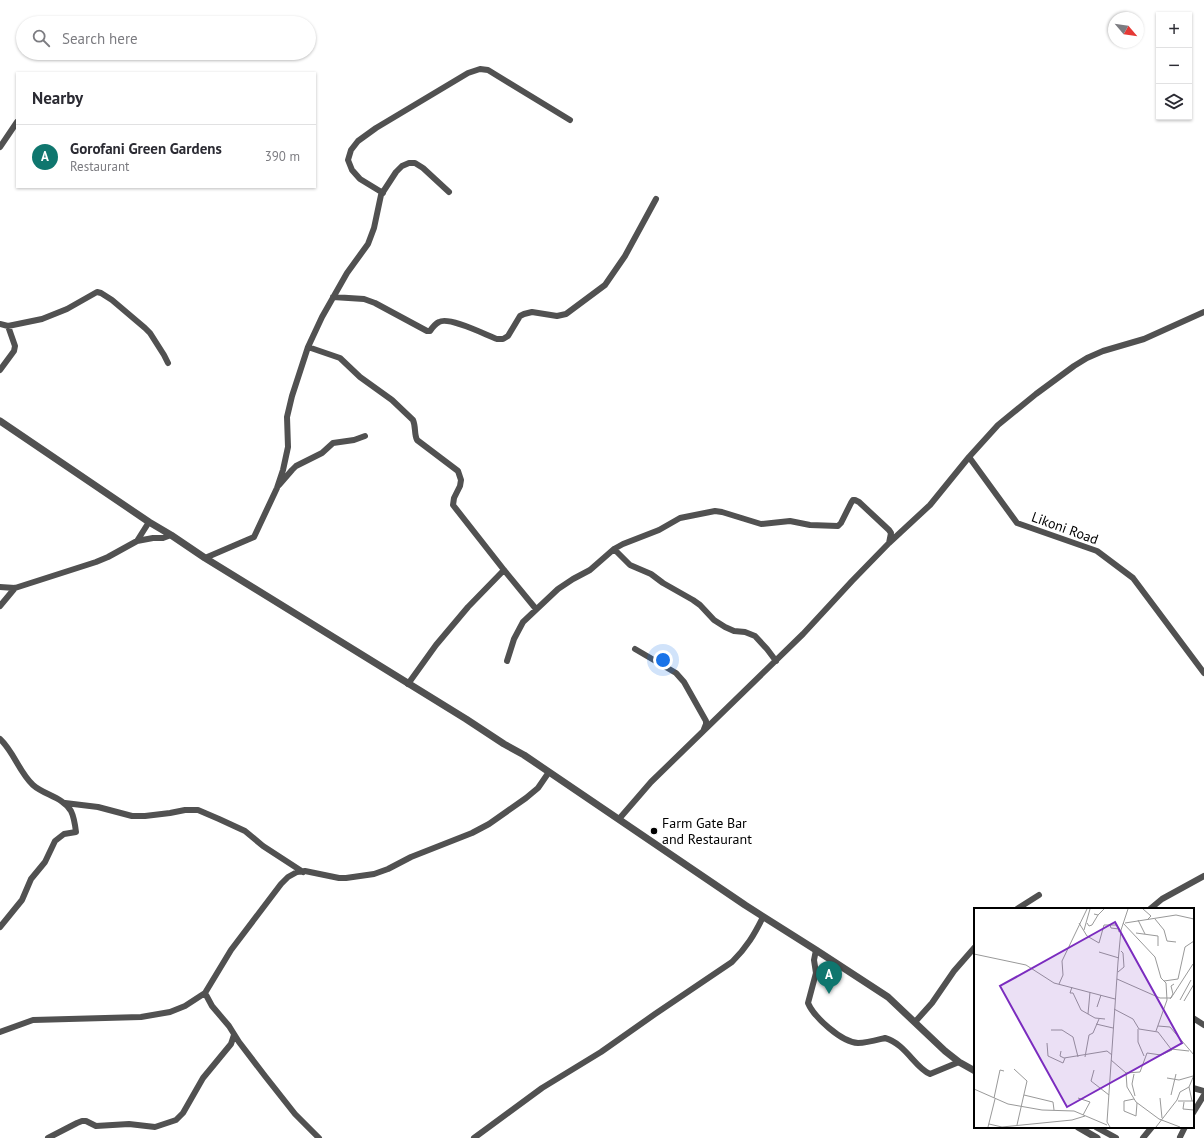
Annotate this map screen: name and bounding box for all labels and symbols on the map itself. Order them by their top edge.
north arrow [1108,12,1144,48]
street label: Likoni Road [1029,508,1101,548]
your location [653,650,673,670]
place label: Farm Gate Bar and Restaurant [662,814,752,848]
marker: Farm Gate Bar and Restaurant [649,826,659,836]
inset map [974,908,1194,1128]
pin: A [816,961,842,994]

